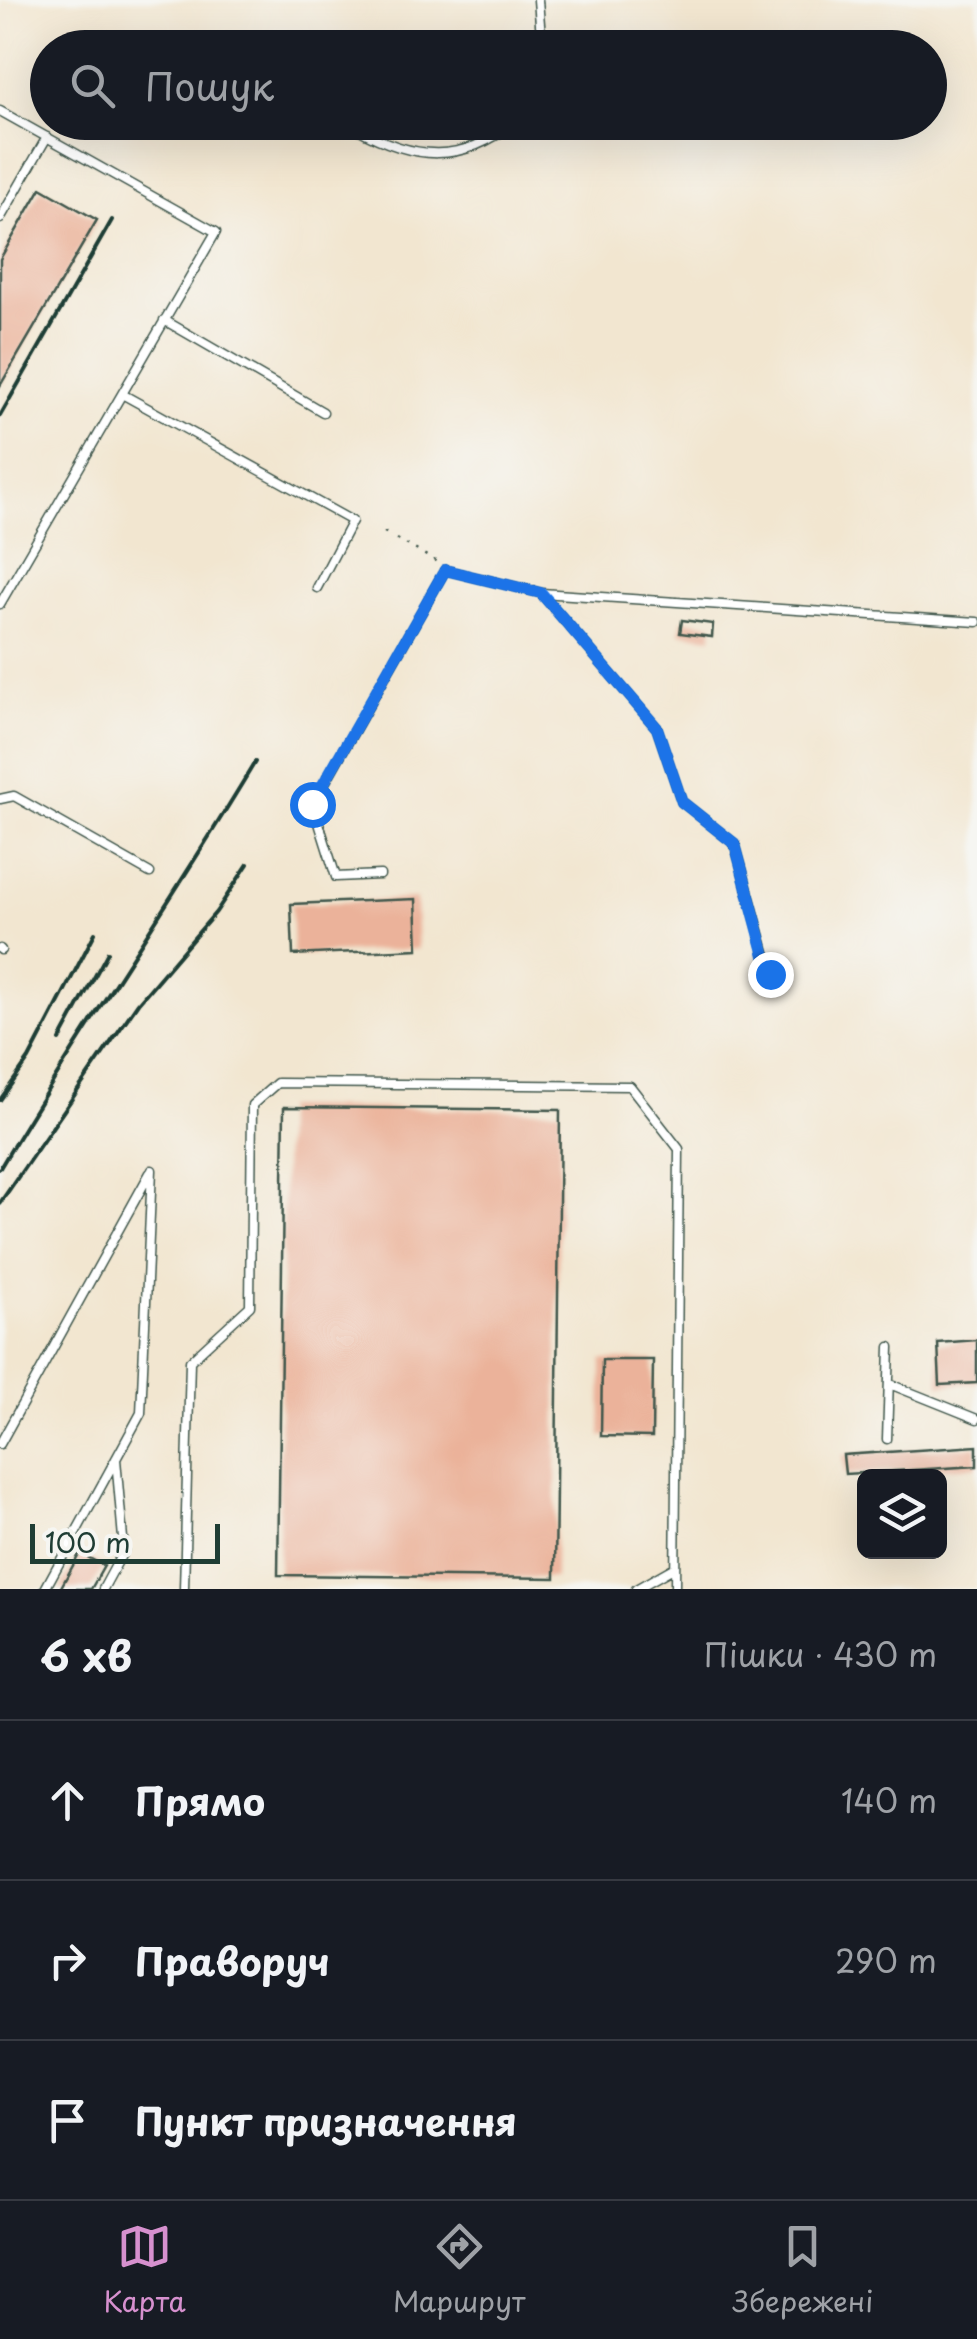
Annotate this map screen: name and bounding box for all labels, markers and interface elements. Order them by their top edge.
search box [30,30,947,140]
text: Пошук [145,57,274,114]
icon: search [65,58,120,113]
route start [290,782,336,828]
route end [748,952,794,998]
map controls [857,1469,947,1559]
button: layers [857,1469,947,1559]
scale bar [30,1519,220,1564]
text: 100 m [45,1520,131,1563]
text: 6 хв [40,1623,132,1686]
text: Пішки · 430 m [704,1630,937,1678]
text: Прямо [135,1772,265,1829]
icon: ahead [40,1773,95,1828]
text: 140 m [841,1776,937,1824]
text: Праворуч [135,1932,330,1989]
icon: right [40,1933,95,1988]
text: 290 m [835,1936,937,1984]
text: Пункт призначення [135,2092,517,2149]
icon: arrive [40,2093,95,2148]
tab: Карта [104,2219,186,2322]
tab: Маршрут [393,2219,525,2322]
tab: Збережені [733,2219,873,2322]

